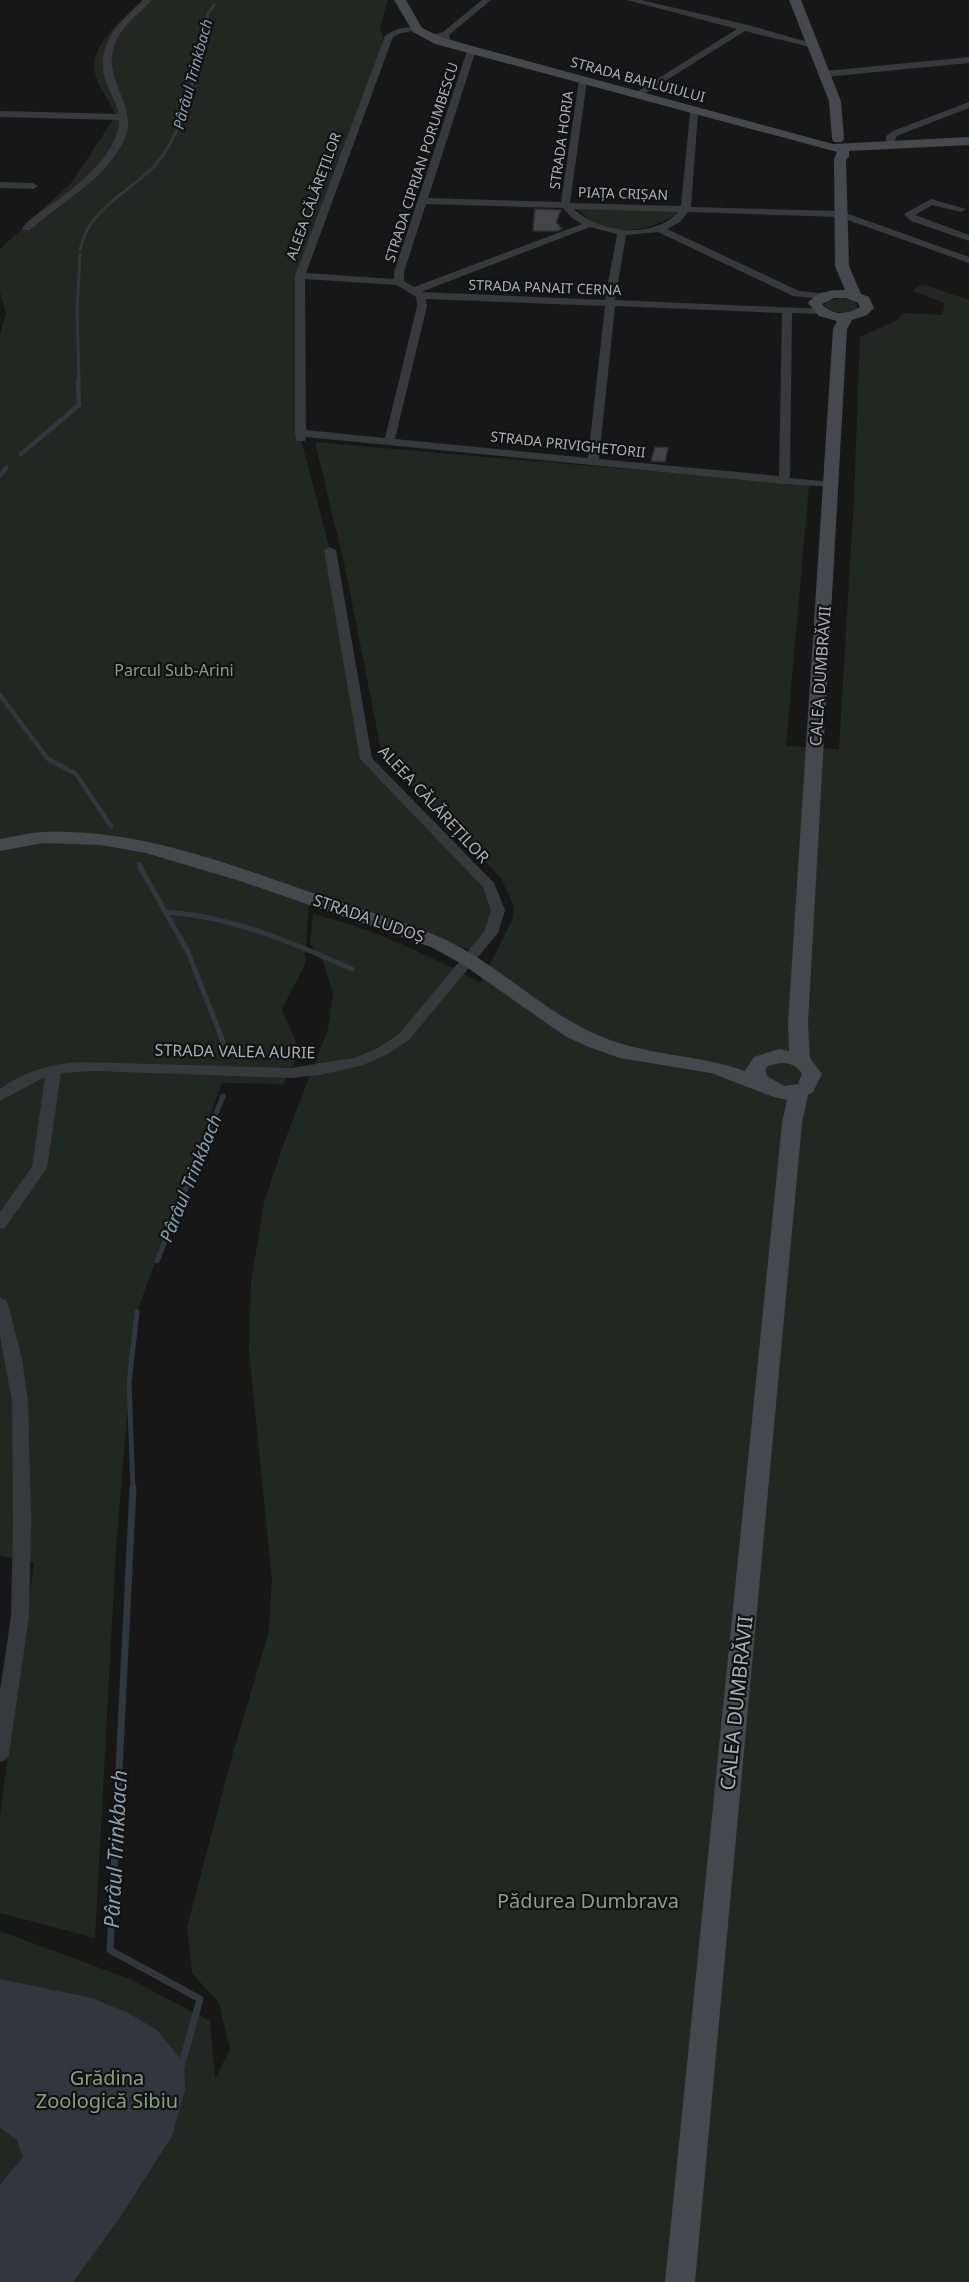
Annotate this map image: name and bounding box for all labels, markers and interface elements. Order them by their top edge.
water label: Pârâul Trinkbach [168,17,216,131]
street label: STRADA BAHLUIULUI [569,52,708,106]
street label: STRADA CIPRIAN PORUMBESCU [380,60,462,264]
street label: STRADA HORIA [545,89,577,191]
street label: ALEEA CĂLĂREȚILOR [281,129,345,262]
street label: PIAȚA CRIȘAN [578,182,668,204]
street label: STRADA PANAIT CERNA [468,275,622,299]
street label: STRADA PRIVIGHETORII [490,426,647,462]
street label: CALEA DUMBRĂVII [804,605,836,747]
park label: Parcul Sub-Arini [114,659,234,681]
street label: ALEEA CĂLĂREȚILOR [374,740,494,868]
street label: STRADA LUDOȘ [310,889,428,947]
street label: STRADA VALEA AURIE [154,1039,316,1063]
water label: Pârâul Trinkbach [153,1111,227,1245]
street label: CALEA DUMBRĂVII [713,1614,759,1792]
water label: Pârâul Trinkbach [97,1769,133,1929]
park label: Pădurea Dumbrava [497,1887,679,1914]
park label: Grădina Zoologică Sibiu [36,2064,178,2114]

